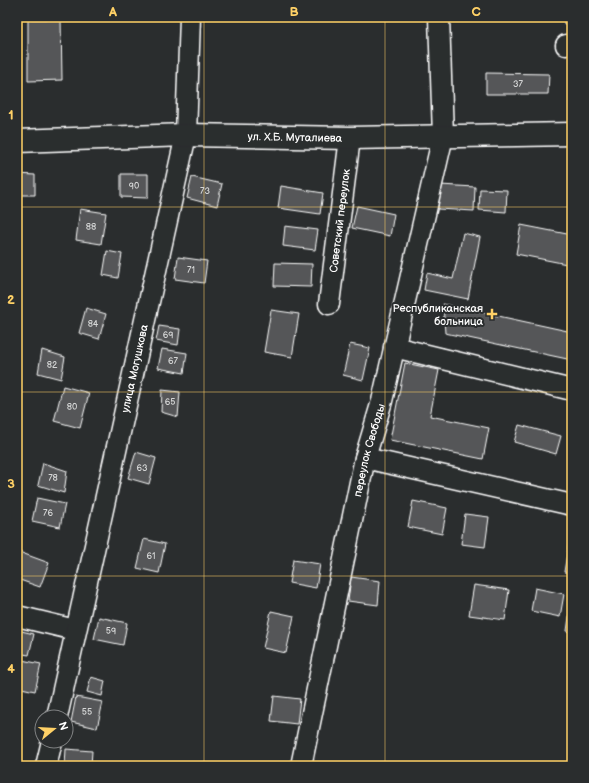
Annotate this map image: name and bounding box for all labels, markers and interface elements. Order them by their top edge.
text: A [108,4,117,20]
text: B [289,4,299,20]
text: C [471,4,481,20]
house number: 37 [513,79,524,90]
text: 1 [8,107,14,123]
street label: ул. Х.Б. Муталиева [247,130,343,145]
street label: Советский переулок [327,168,353,273]
house number: 90 [129,181,139,192]
house number: 73 [200,186,210,197]
house number: 88 [86,222,96,233]
house number: 71 [187,265,195,276]
text: 2 [7,292,15,308]
place label: Республиканская больница [393,302,483,328]
marker: Республиканская больница [486,308,498,320]
house number: 84 [88,319,99,330]
street label: улица Могушкова [119,323,151,414]
house number: 69 [163,330,173,341]
house number: 67 [168,356,179,367]
house number: 82 [47,360,58,371]
house number: 65 [165,397,175,408]
house number: 80 [67,402,77,413]
street label: переулок Свободы [351,402,388,498]
house number: 63 [136,463,148,474]
house number: 78 [48,473,58,484]
text: 3 [7,476,15,492]
house number: 76 [43,508,53,519]
house number: 61 [147,551,155,562]
house number: 59 [106,626,116,637]
text: 4 [7,661,15,677]
house number: 55 [82,707,92,718]
north arrow [34,709,74,749]
text: N [56,720,70,732]

